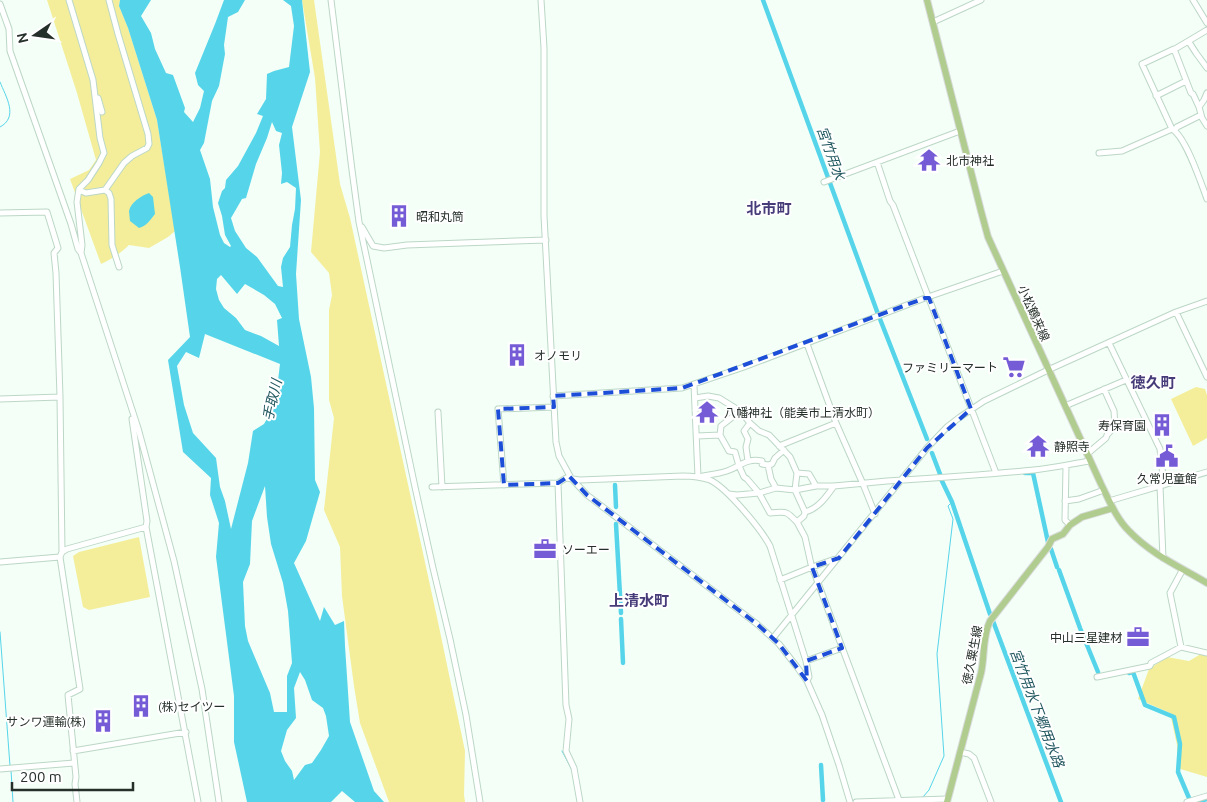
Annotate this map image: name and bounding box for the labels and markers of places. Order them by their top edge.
temple icon: 北市神社 [916,147,942,173]
place label: 北市神社 [946,154,994,167]
building icon: 昭和丸筒 [386,203,412,229]
place label: 昭和丸筒 [416,210,464,223]
building icon: オノモリ [504,342,530,368]
place label: オノモリ [534,349,582,362]
supermarket icon: ファミリーマート [1001,354,1027,380]
place label: ファミリーマート [902,361,998,374]
temple icon: 八幡神社（能美市上清水町） [694,399,720,425]
place label: 八幡神社（能美市上清水町） [724,406,880,419]
building icon: 寿保育園 [1149,412,1175,438]
place label: 寿保育園 [1098,419,1146,432]
temple icon: 静照寺 [1025,433,1051,459]
place label: 静照寺 [1054,440,1090,453]
public building icon: 久常児童館 [1154,443,1180,469]
place label: 久常児童館 [1137,472,1197,485]
office icon: ソーエー [532,536,558,562]
place label: ソーエー [562,543,610,556]
office icon: 中山三星建材 [1125,624,1151,650]
place label: 中山三星建材 [1050,631,1122,644]
building icon: (株)セイツー [128,693,154,719]
place label: (株)セイツー [158,700,226,714]
building icon: サンワ運輸(株) [90,708,116,734]
place label: サンワ運輸(株) [6,715,86,729]

